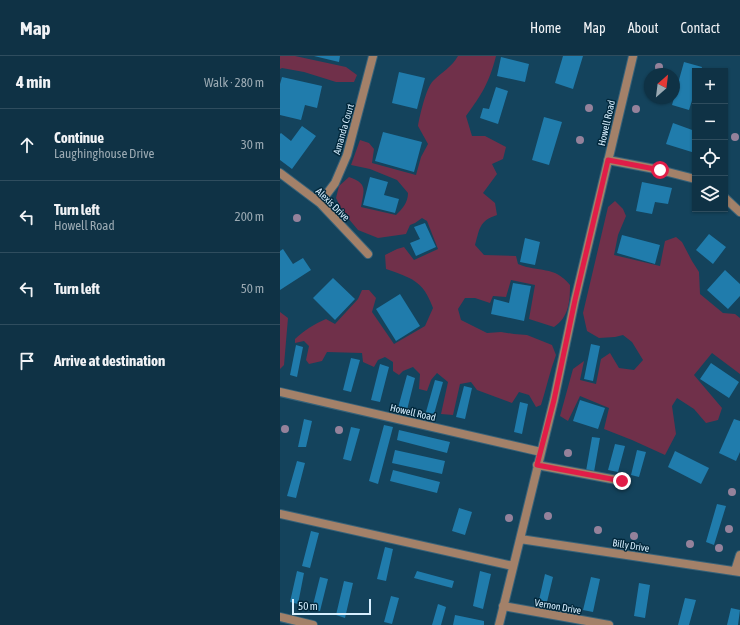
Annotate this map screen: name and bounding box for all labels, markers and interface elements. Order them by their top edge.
text: Map [20,17,51,39]
text: Home [530,20,561,36]
text: Map [583,20,606,36]
text: About [628,20,659,36]
text: Contact [681,20,720,36]
north arrow [644,68,680,104]
map controls [692,68,728,212]
button: + [692,68,728,104]
text: 4 min [16,72,51,92]
text: Walk · 280 m [204,75,264,90]
street label: Howell Road [596,99,617,147]
street label: Amanda Court [331,102,356,156]
button: − [692,104,728,140]
text: Continue [54,129,104,146]
icon: ahead [16,134,38,156]
text: 30 m [241,137,264,152]
button: locate [692,140,728,176]
text: Laughinghouse Drive [54,146,154,161]
route start [651,161,669,179]
button: layers [692,176,728,212]
street label: Alexis Drive [314,186,352,223]
text: Turn left [54,201,100,218]
icon: left [16,206,38,228]
text: 200 m [235,209,264,224]
text: Howell Road [54,218,115,233]
icon: left [16,278,38,300]
text: Turn left [54,280,100,297]
text: 50 m [241,281,264,296]
icon: arrive [16,350,38,372]
text: Arrive at destination [54,352,165,369]
street label: Howell Road [389,402,437,423]
route end [613,472,631,490]
street label: Billy Drive [612,537,651,554]
scale bar [292,597,371,616]
street label: Vernon Drive [534,597,583,616]
text: 50 m [298,600,318,612]

